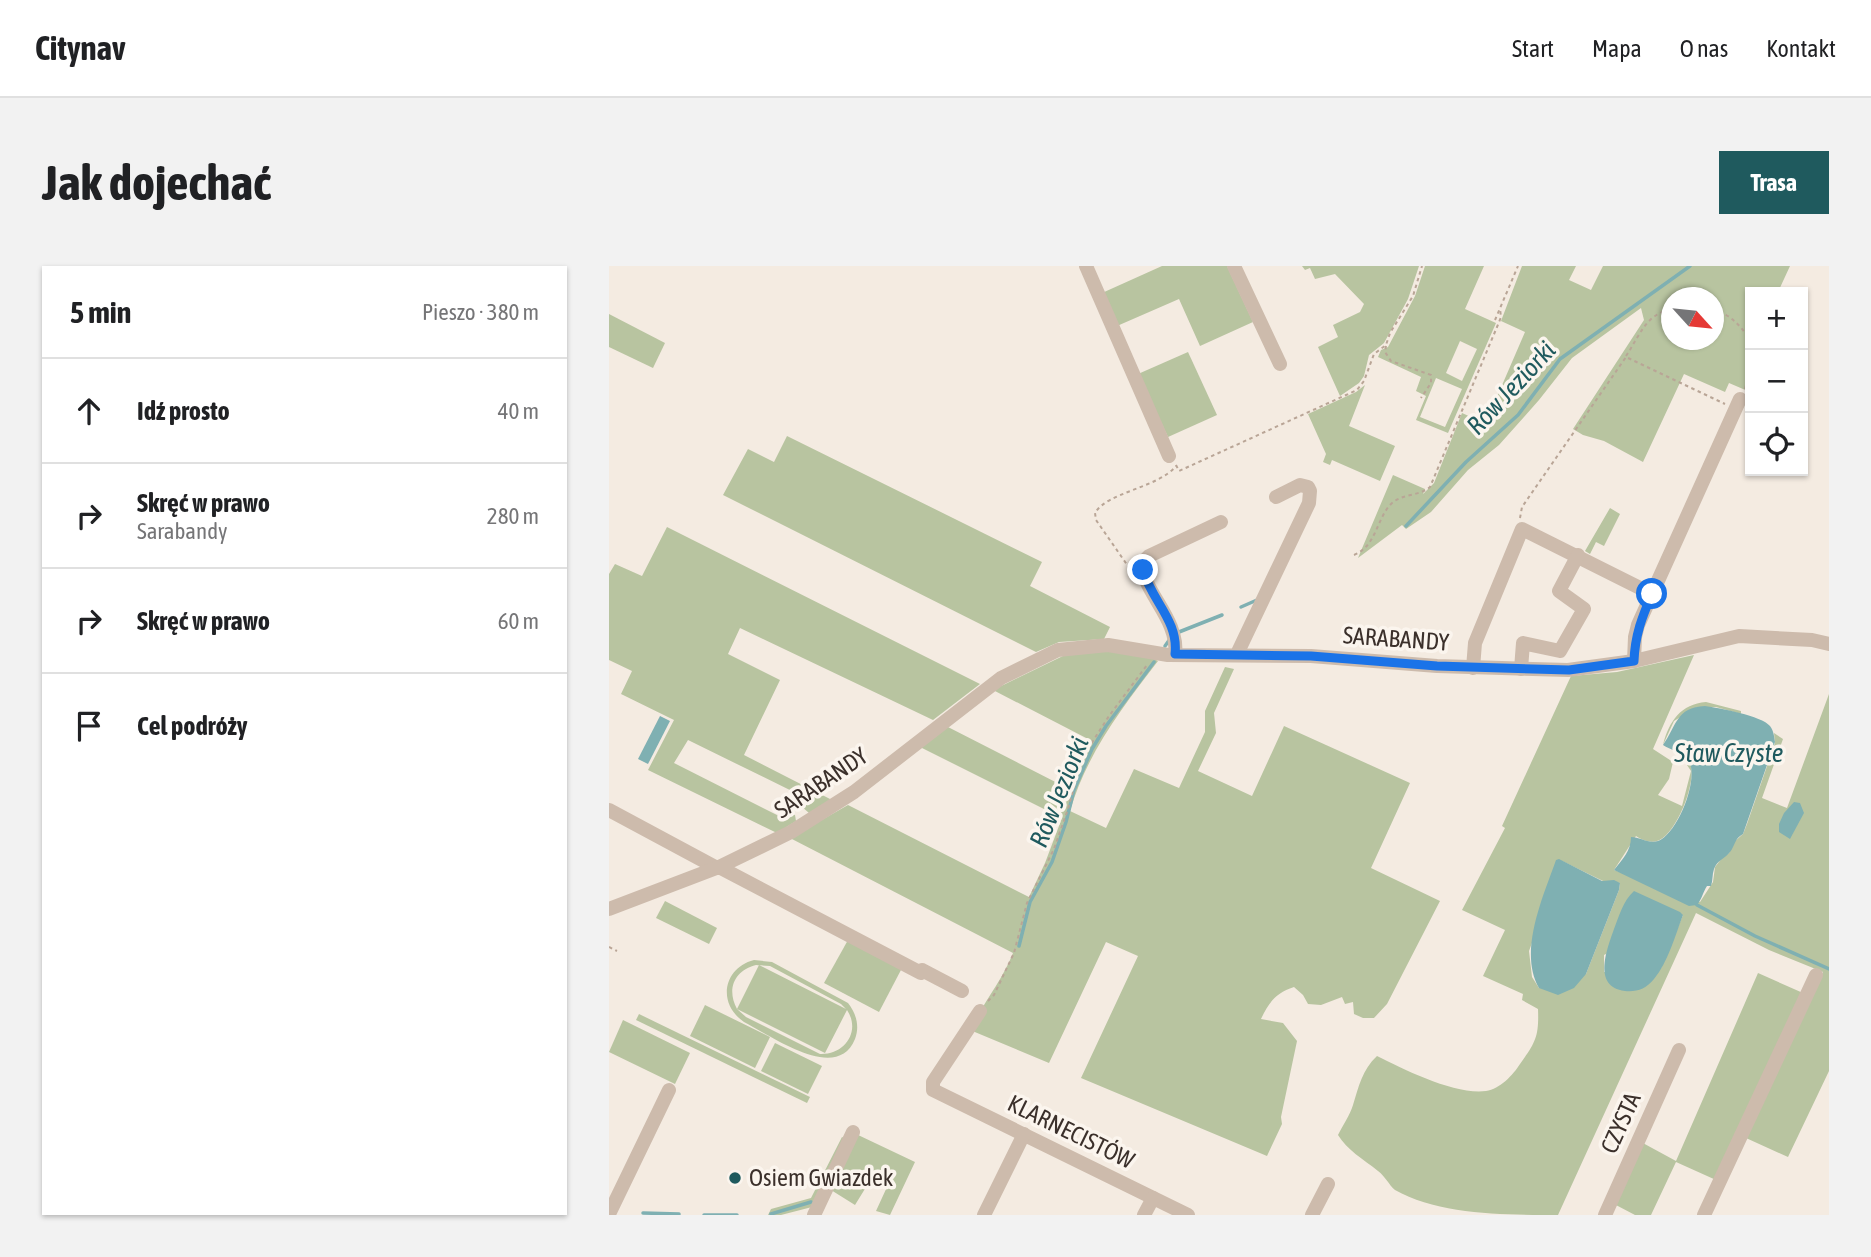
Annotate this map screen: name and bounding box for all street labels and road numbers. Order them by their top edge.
street label: SARABANDY [1342,621,1450,656]
street label: SARABANDY [769,741,873,823]
street label: CZYSTA [1595,1088,1646,1157]
street label: KLARNECISTÓW [1004,1089,1139,1174]

